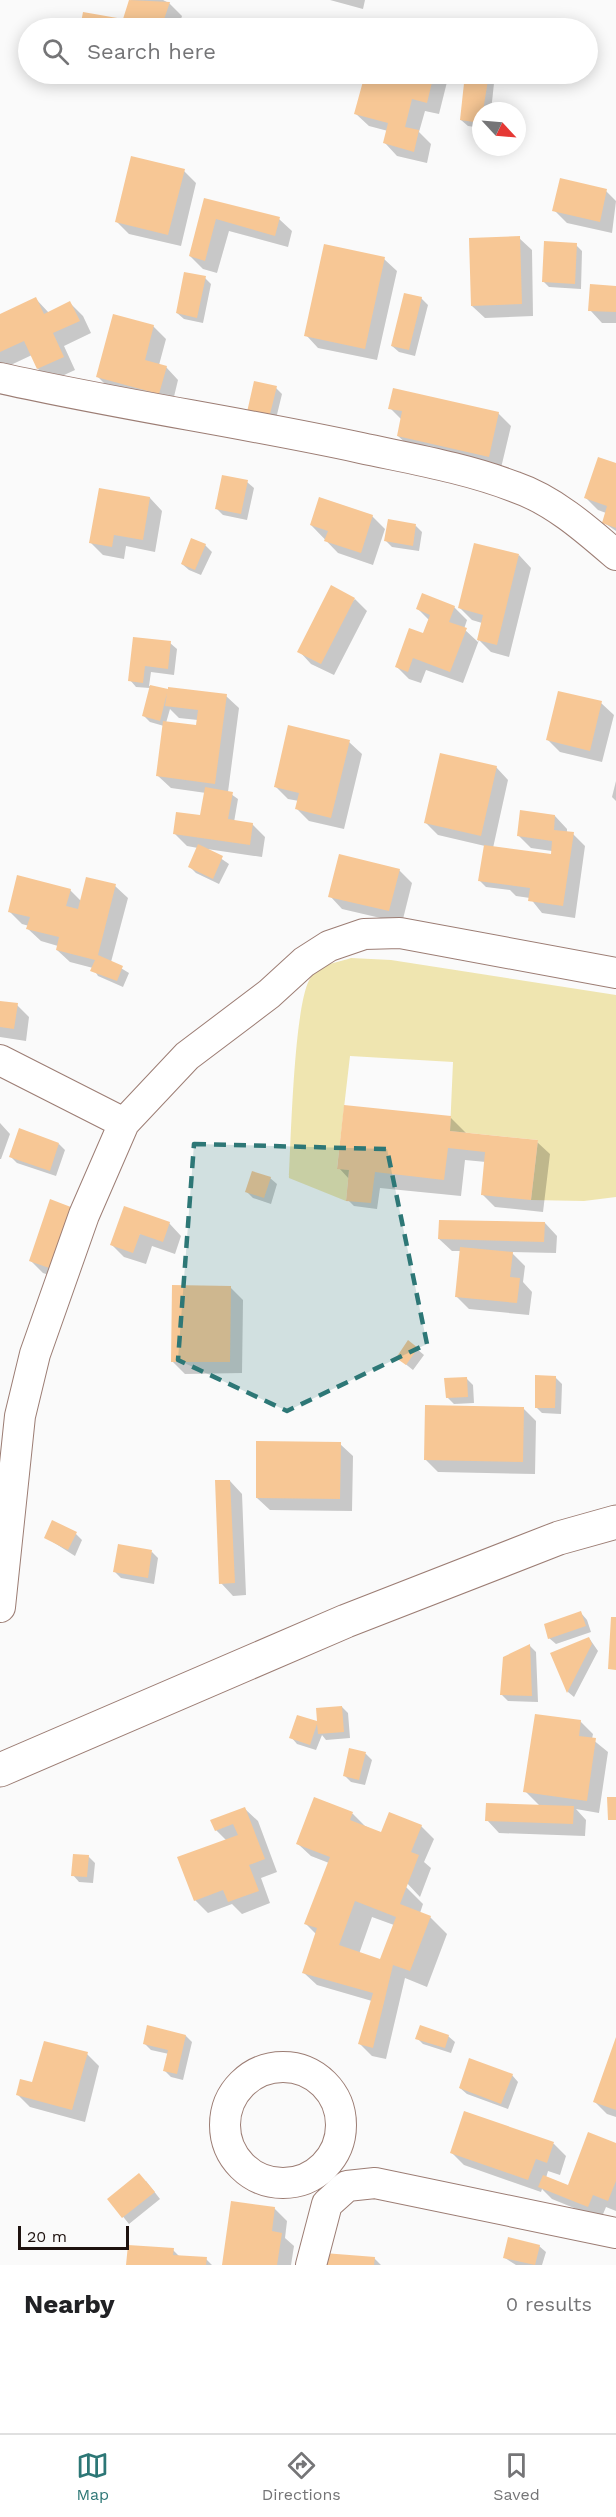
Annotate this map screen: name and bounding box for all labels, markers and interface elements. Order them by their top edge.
search box [18,18,598,84]
icon: search [39,35,72,68]
text: Search here [87,39,216,64]
north arrow [472,102,526,156]
scale bar [18,2223,129,2250]
text: 20 m [27,2227,67,2246]
text: Nearby [24,2289,115,2319]
text: 0 results [506,2292,592,2316]
tab: Map [76,2449,109,2504]
tab: Directions [262,2449,341,2504]
tab: Saved [493,2449,540,2504]

